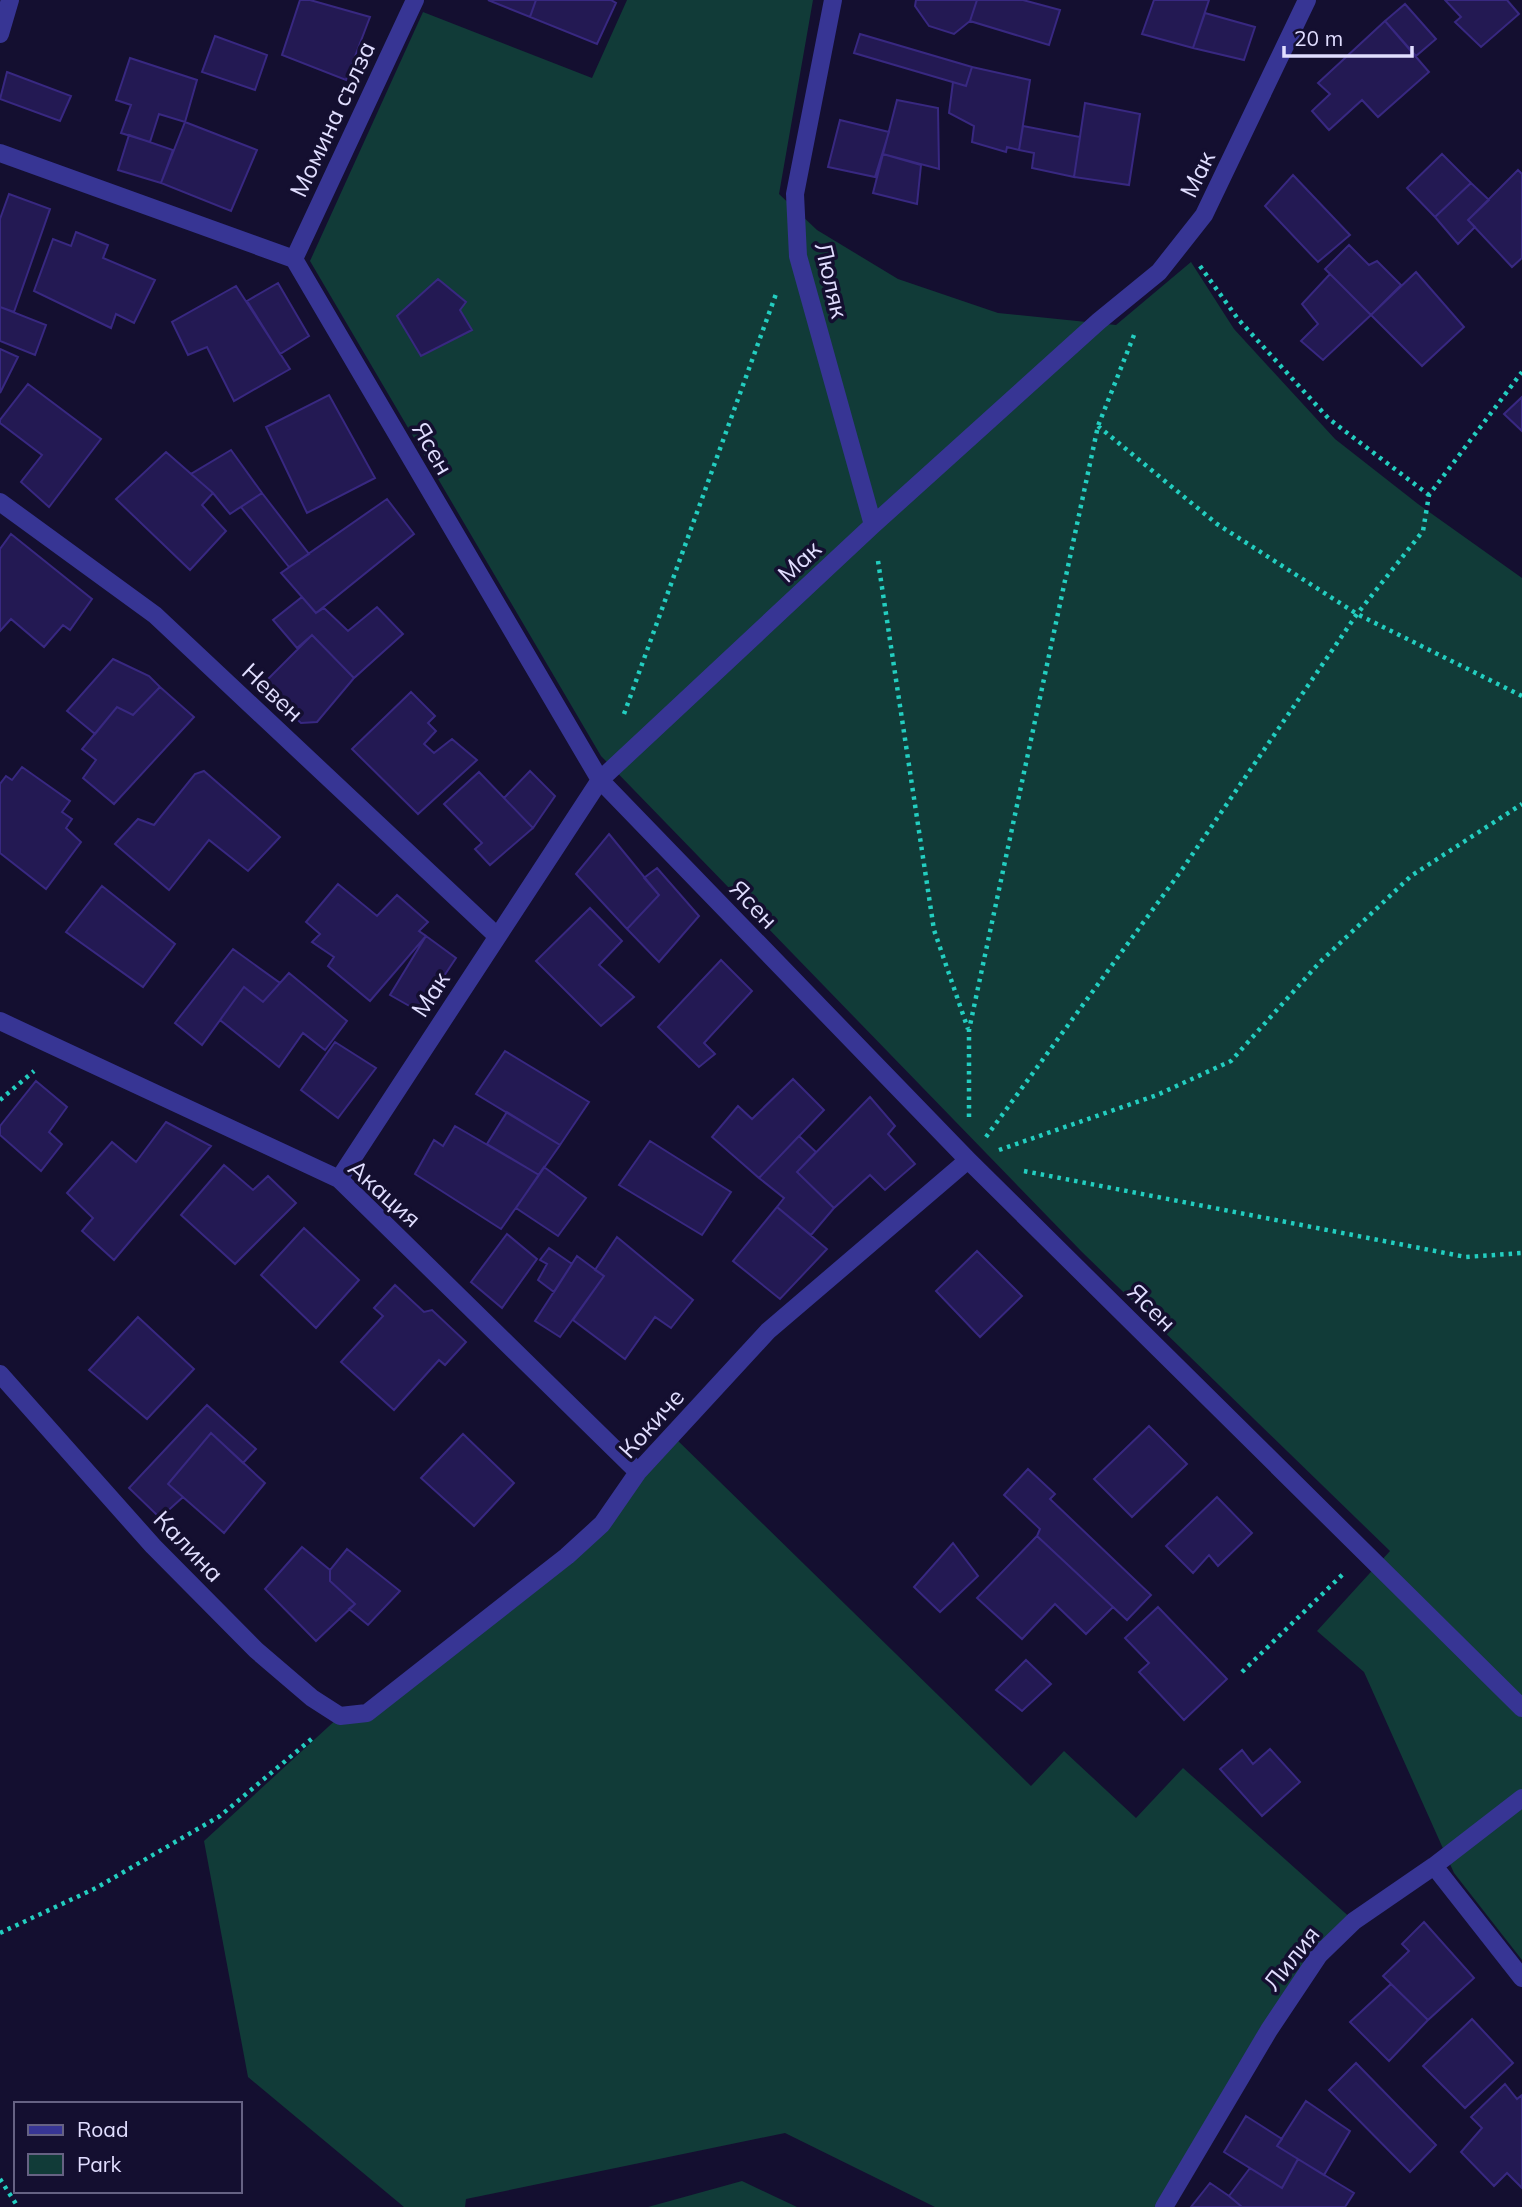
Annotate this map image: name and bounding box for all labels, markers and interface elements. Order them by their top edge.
scale bar [1284,14,1412,58]
text: 20 m [1294,25,1343,51]
street label: Момина сълза [283,36,381,202]
street label: Мак [1173,146,1221,202]
street label: Люляк [809,239,855,321]
street label: Ясен [406,416,460,480]
street label: Мак [771,534,827,588]
street label: Невен [236,656,310,728]
street label: Ясен [724,873,784,935]
street label: Мак [404,966,456,1022]
street label: Акация [343,1153,427,1233]
street label: Ясен [1121,1276,1183,1338]
street label: Кокиче [612,1382,690,1464]
street label: Калина [148,1504,230,1588]
street label: Лилия [1256,1920,1326,1996]
legend [14,2102,242,2193]
text: Road [77,2116,128,2142]
text: Park [77,2151,121,2177]

